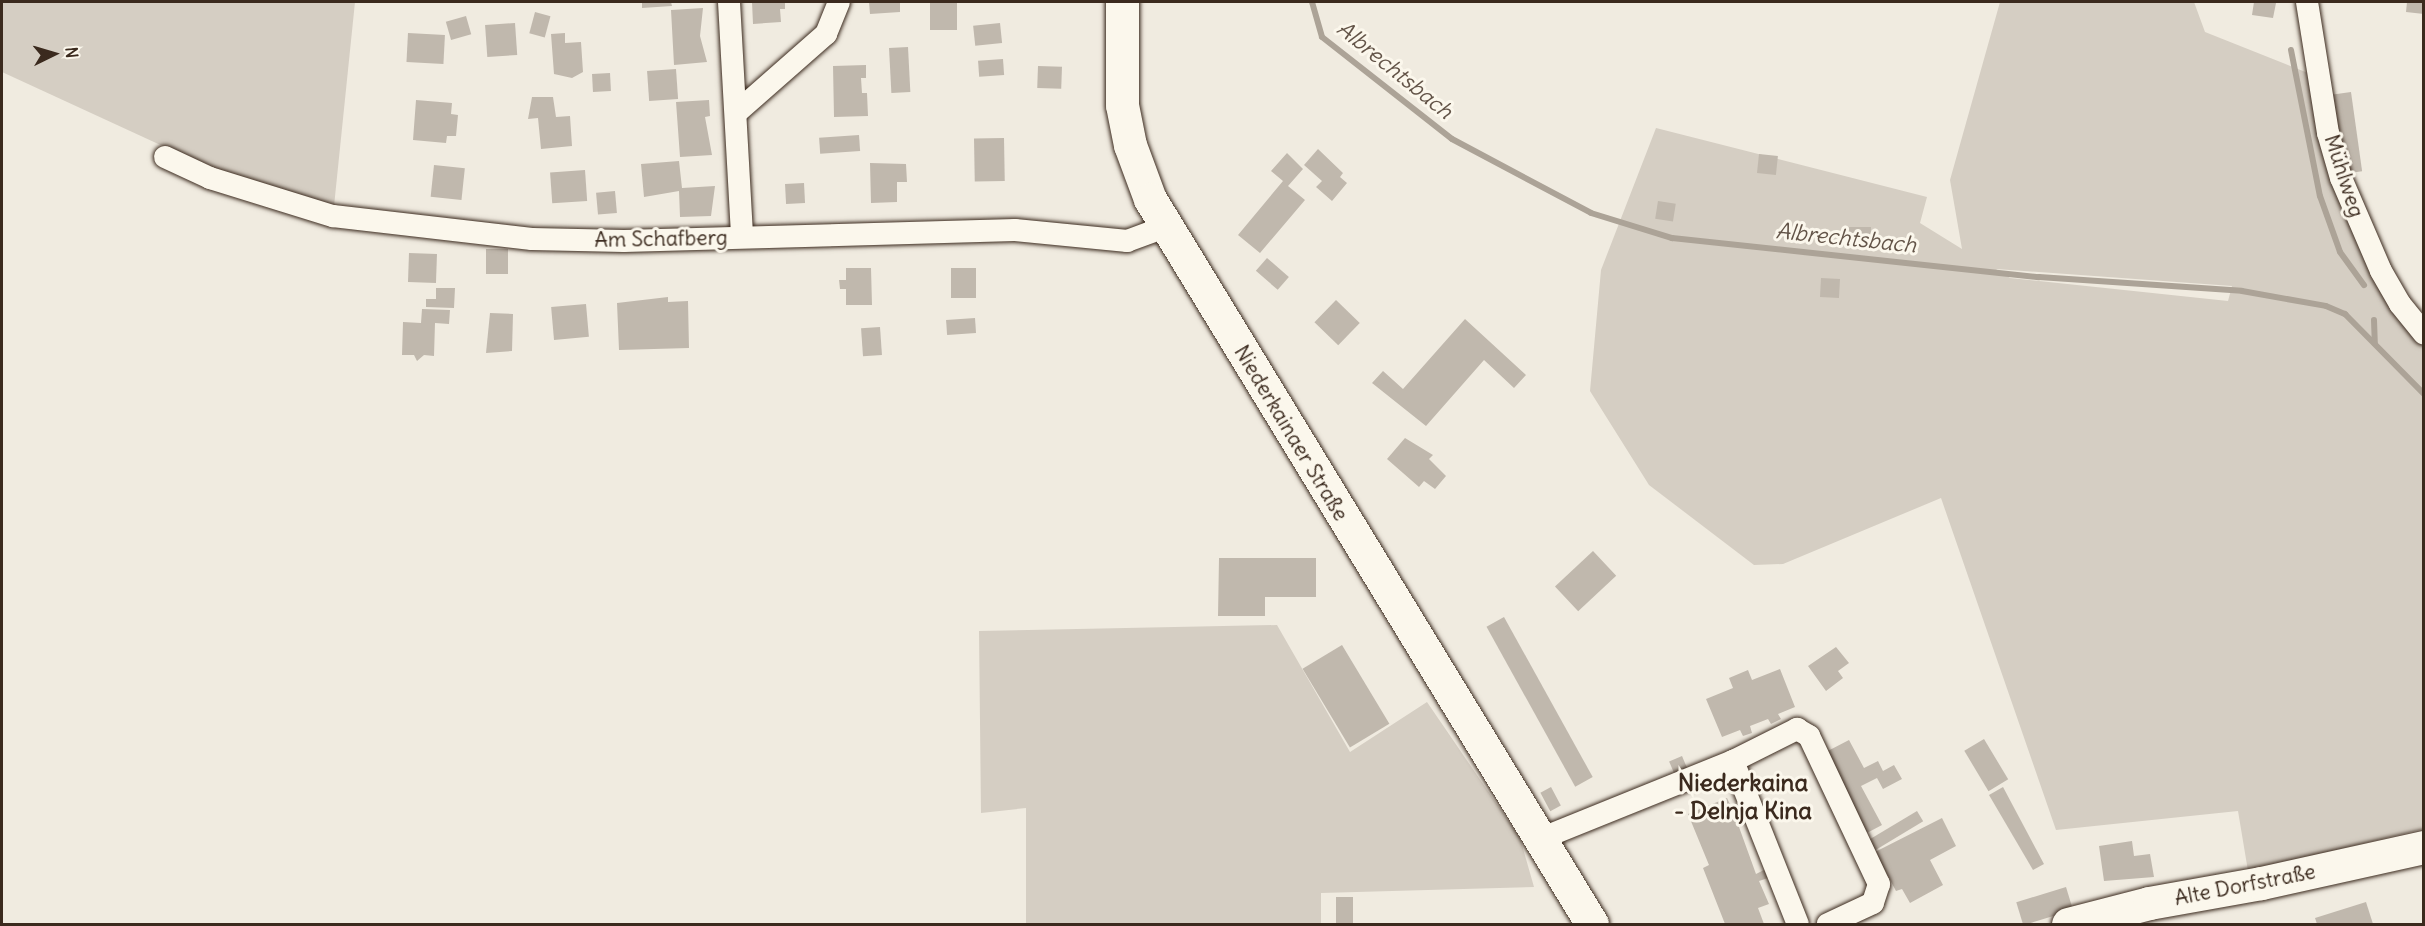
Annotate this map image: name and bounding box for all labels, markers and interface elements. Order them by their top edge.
water label: Albrechtsbach [1332,15,1458,125]
north arrow [24,24,84,84]
text: N [61,46,82,59]
street label: Mühlweg [2319,131,2369,221]
water label: Albrechtsbach [1775,218,1917,258]
street label: Am Schafberg [594,225,728,253]
street label: Niederkainaer Straße [1229,341,1353,525]
district label: Niederkaina - Delnja Kina [1674,769,1812,825]
street label: Alte Dorfstraße [2172,859,2318,911]

